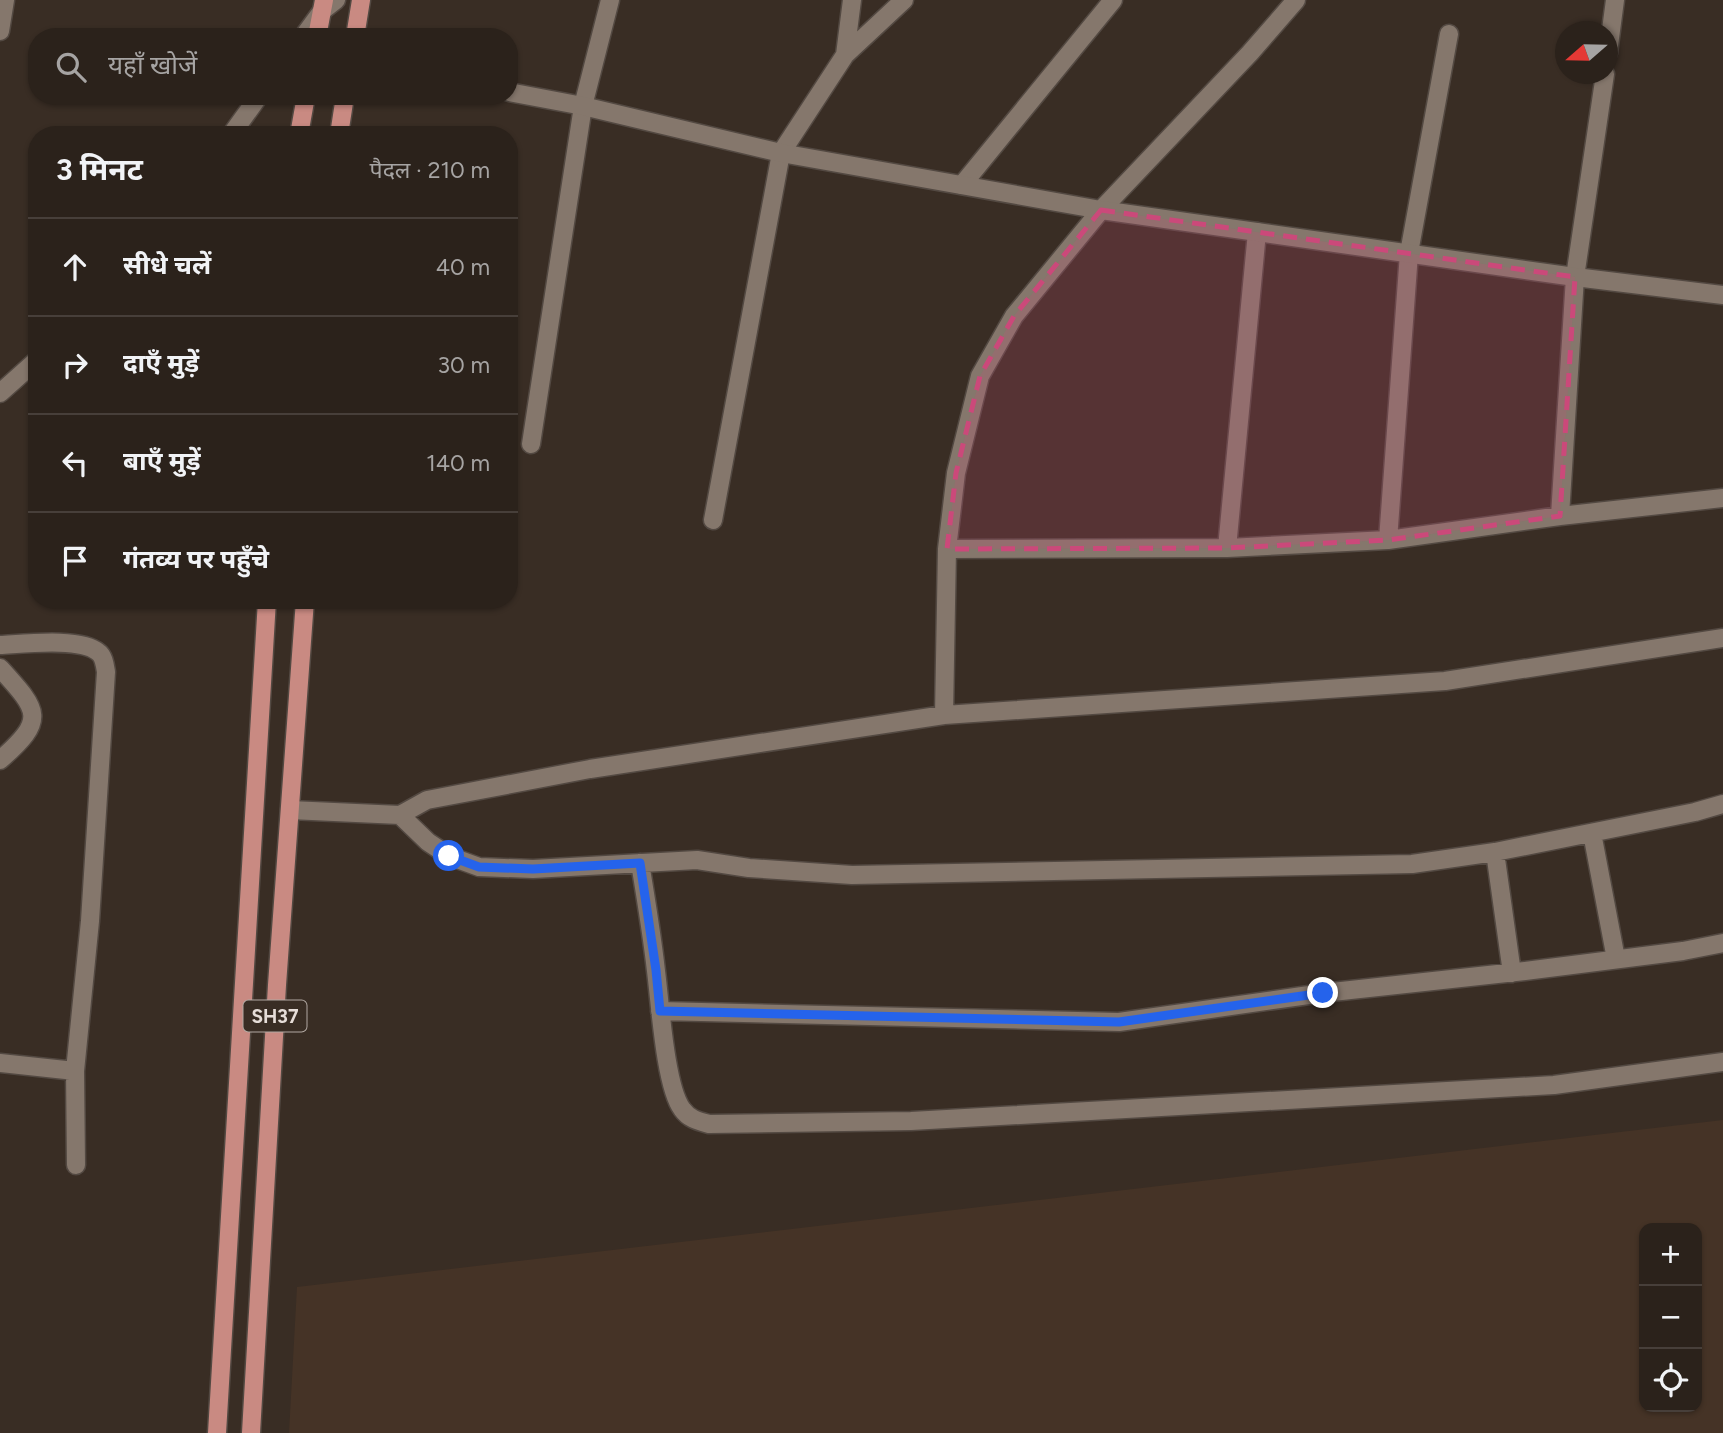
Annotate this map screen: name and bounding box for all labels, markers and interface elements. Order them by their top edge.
north arrow [1555,21,1618,84]
search box [28,28,518,105]
icon: search [52,48,90,86]
text: यहाँ खोजें [108,49,197,81]
text: 3 मिनट [56,151,143,188]
text: पैदल · 210 m [370,156,490,184]
icon: ahead [56,248,94,286]
text: सीधे चलें [123,249,211,281]
text: 40 m [436,253,490,281]
icon: right [56,346,94,384]
text: दाएँ मुड़ें [123,347,199,379]
text: 30 m [437,351,490,379]
icon: left [56,444,94,482]
text: बाएँ मुड़ें [123,445,200,477]
text: 140 m [426,449,490,477]
icon: arrive [56,542,94,580]
text: गंतव्य पर पहुँचे [123,543,269,575]
route start [433,840,464,871]
route end [1307,977,1338,1008]
road number: SH37 [244,1000,306,1032]
map controls [1639,1223,1702,1412]
button: + [1639,1223,1702,1286]
button: − [1639,1286,1702,1349]
button: locate [1639,1349,1702,1412]

